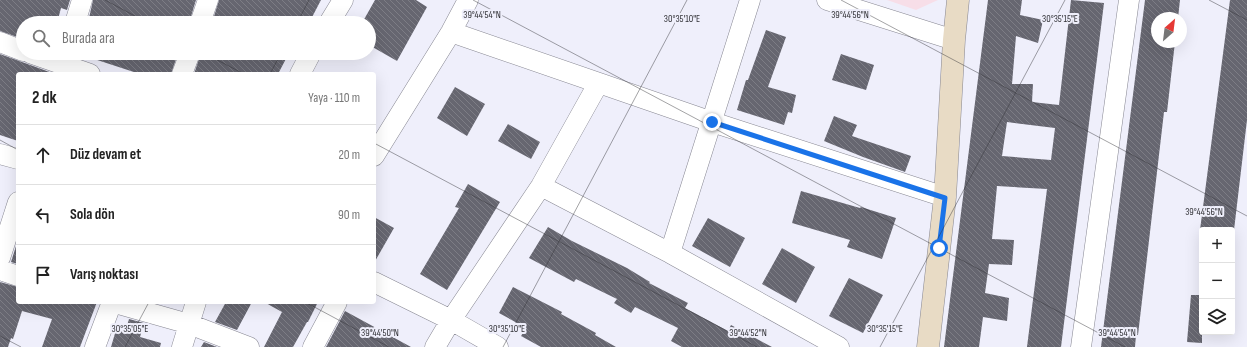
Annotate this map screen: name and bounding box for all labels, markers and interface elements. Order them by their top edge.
text: 39°44'54"N [463,9,501,21]
text: 39°44'56"N [831,9,869,21]
north arrow [1151,12,1187,48]
text: 30°35'10"E [664,13,700,25]
text: 30°35'15"E [1042,13,1078,25]
search box [16,16,376,60]
icon: search [30,27,52,49]
text: Burada ara [62,29,115,48]
text: 2 dk [32,88,57,108]
text: Yaya · 110 m [308,90,360,106]
route end [703,113,721,131]
icon: ahead [32,144,54,166]
text: Düz devam et [70,145,141,164]
text: 20 m [338,147,360,163]
icon: left [32,204,54,226]
text: Sola dön [70,205,115,224]
text: 39°44'56"N [1185,206,1223,218]
text: 90 m [338,207,360,223]
map controls [1199,227,1235,335]
button: + [1199,227,1235,263]
route start [930,239,948,257]
button: − [1199,263,1235,299]
icon: arrive [32,264,54,286]
text: Varış noktası [70,265,138,284]
button: layers [1199,299,1235,335]
text: 30°35'05"E [112,323,148,335]
text: 30°35'10"E [489,323,525,335]
text: 30°35'15"E [867,323,903,335]
text: 39°44'50"N [361,327,399,339]
text: 39°44'52"N [729,327,767,339]
text: 39°44'54"N [1098,327,1136,339]

